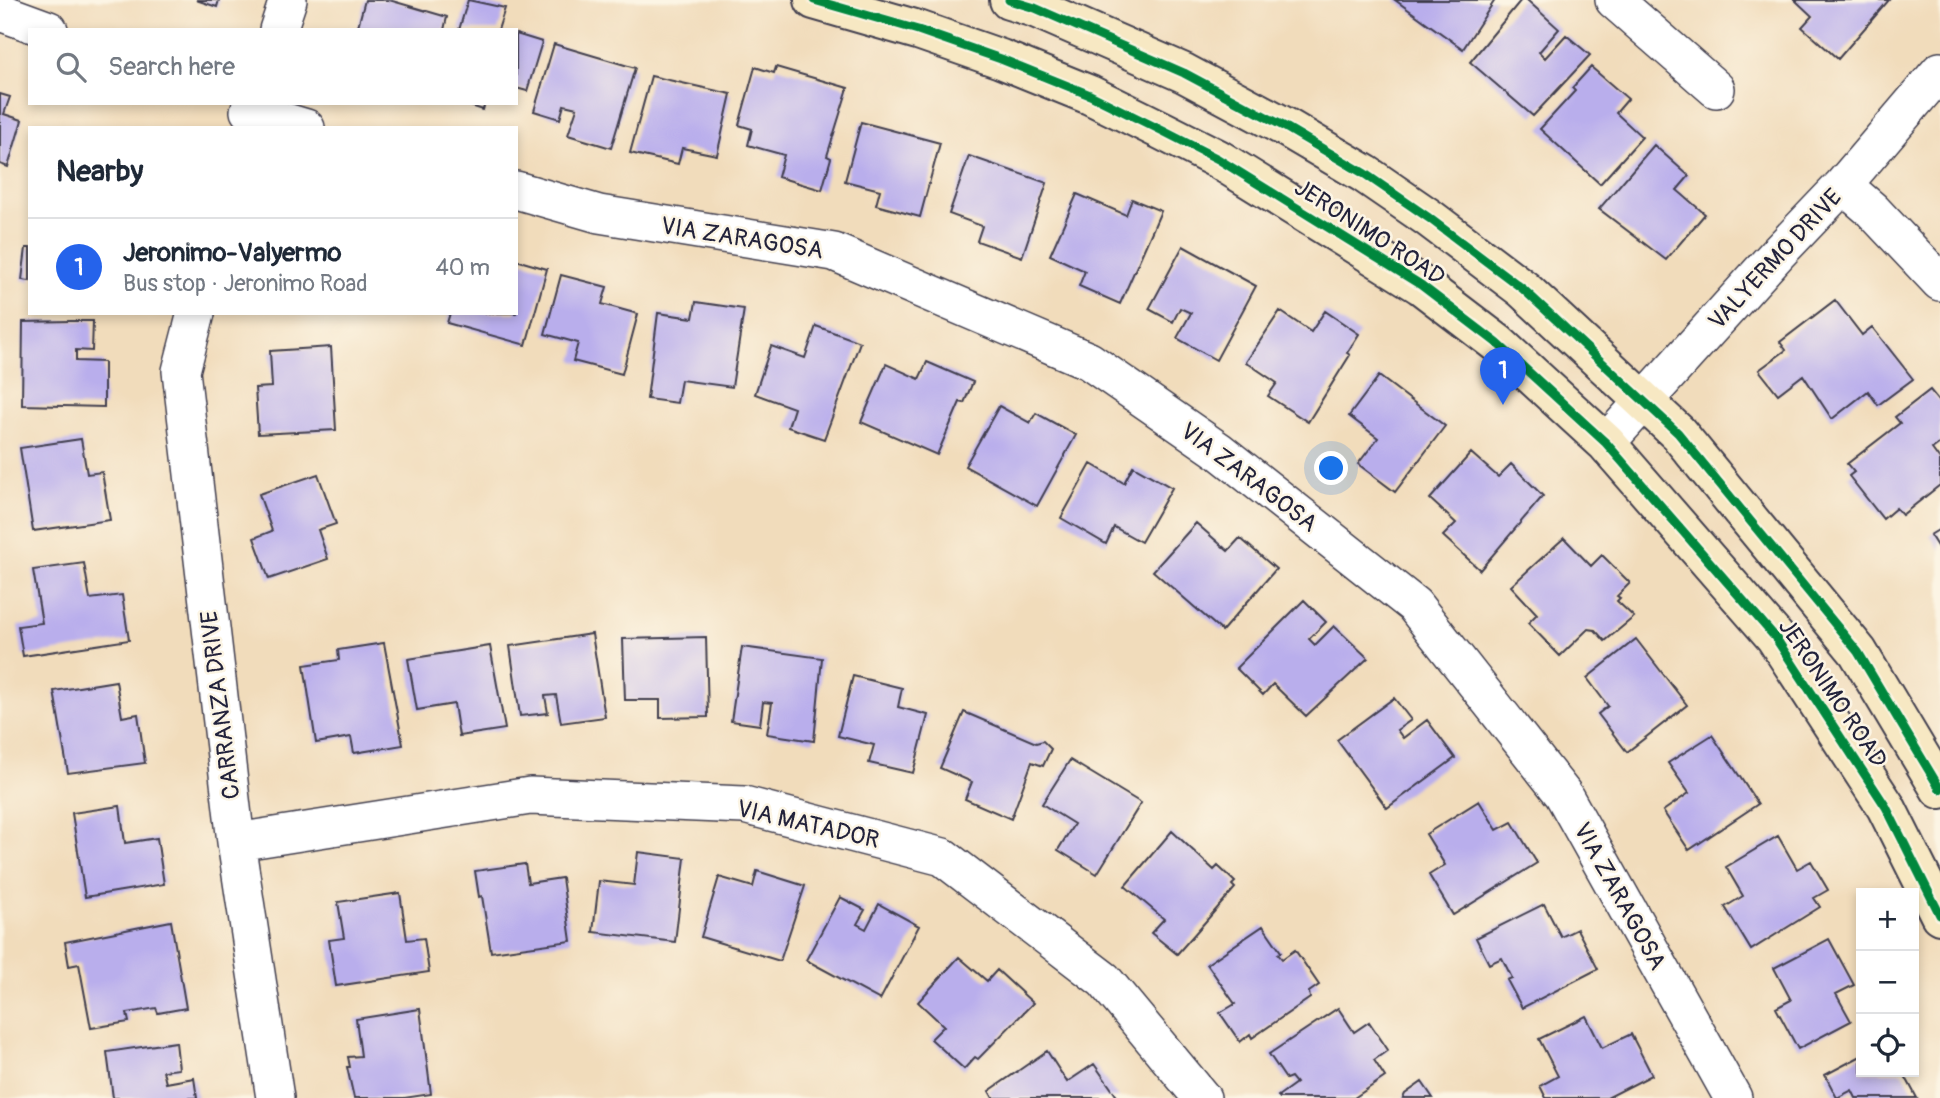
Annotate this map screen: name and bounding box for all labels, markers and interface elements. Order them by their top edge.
search box [28,28,518,105]
icon: search [52,48,90,86]
text: Search here [108,51,235,83]
text: Nearby [56,153,143,190]
street label: JERONIMO ROAD [1289,173,1450,292]
street label: VALYERMO DRIVE [1703,183,1848,336]
street label: VIA ZARAGOSA [659,211,825,266]
text: Jeronimo-Valyermo [123,237,341,269]
text: 1 [75,253,84,282]
text: 40 m [436,253,490,282]
text: Bus stop · Jeronimo Road [123,269,367,298]
pin: 1 [1480,347,1526,405]
street label: VIA ZARAGOSA [1174,416,1323,538]
your location [1314,451,1348,485]
street label: CARRANZA DRIVE [195,609,246,801]
street label: JERONIMO ROAD [1772,613,1893,773]
street label: VIA MATADOR [734,794,882,855]
street label: VIA ZARAGOSA [1567,817,1672,975]
map controls [1856,888,1919,1077]
button: + [1856,888,1919,951]
button: − [1856,951,1919,1014]
button: locate [1856,1014,1919,1077]

